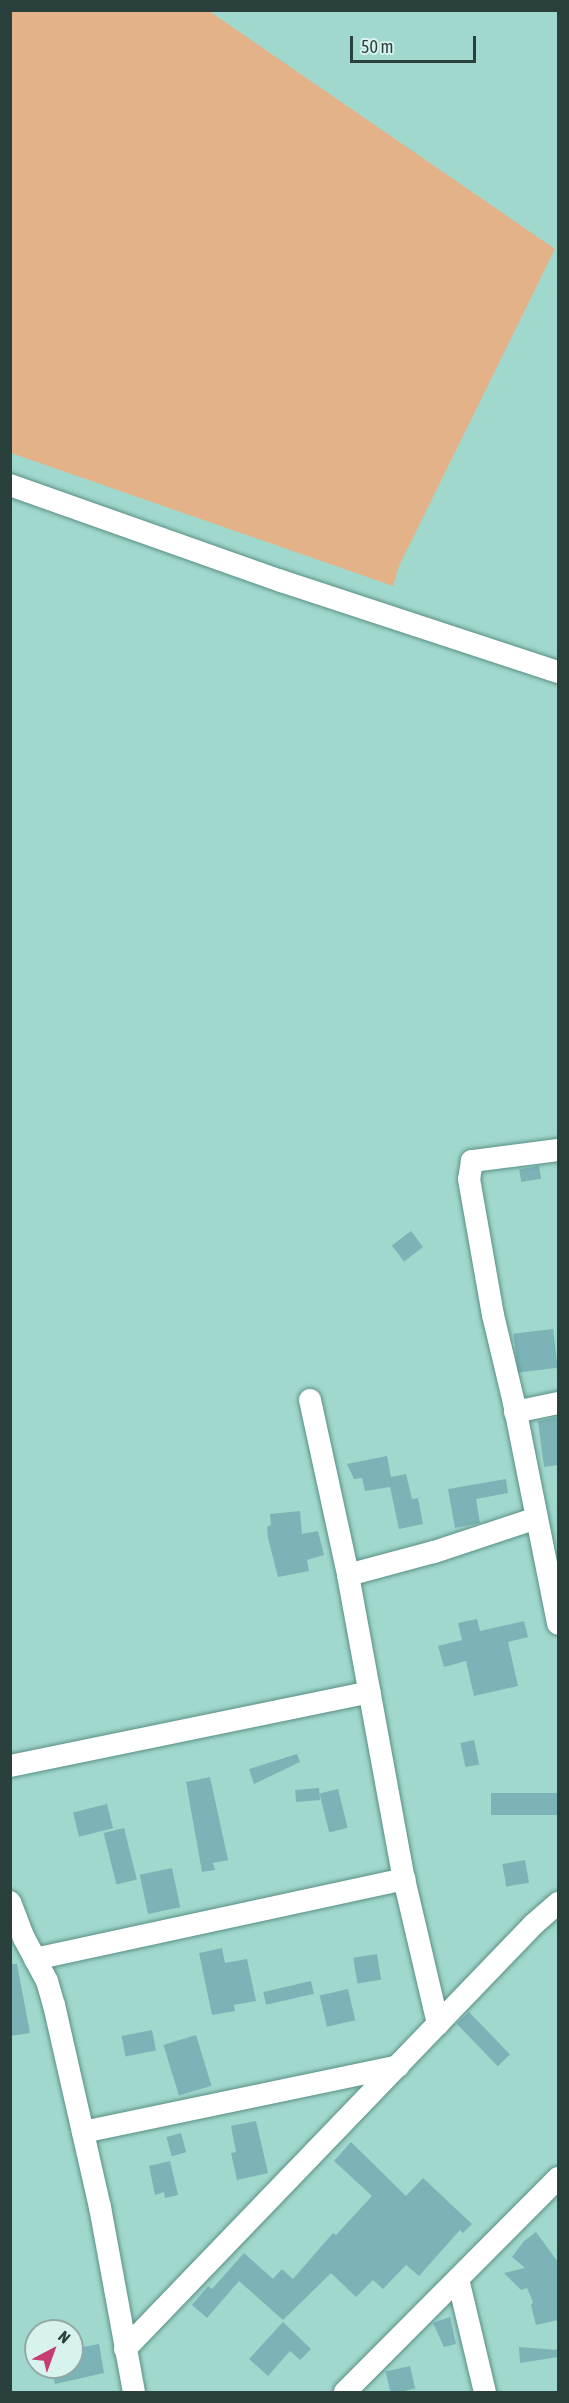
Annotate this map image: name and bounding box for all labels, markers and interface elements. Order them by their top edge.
scale bar [353,24,479,62]
text: 50 m [361,36,393,57]
north arrow [24,2319,84,2379]
text: N [55,2327,74,2347]

